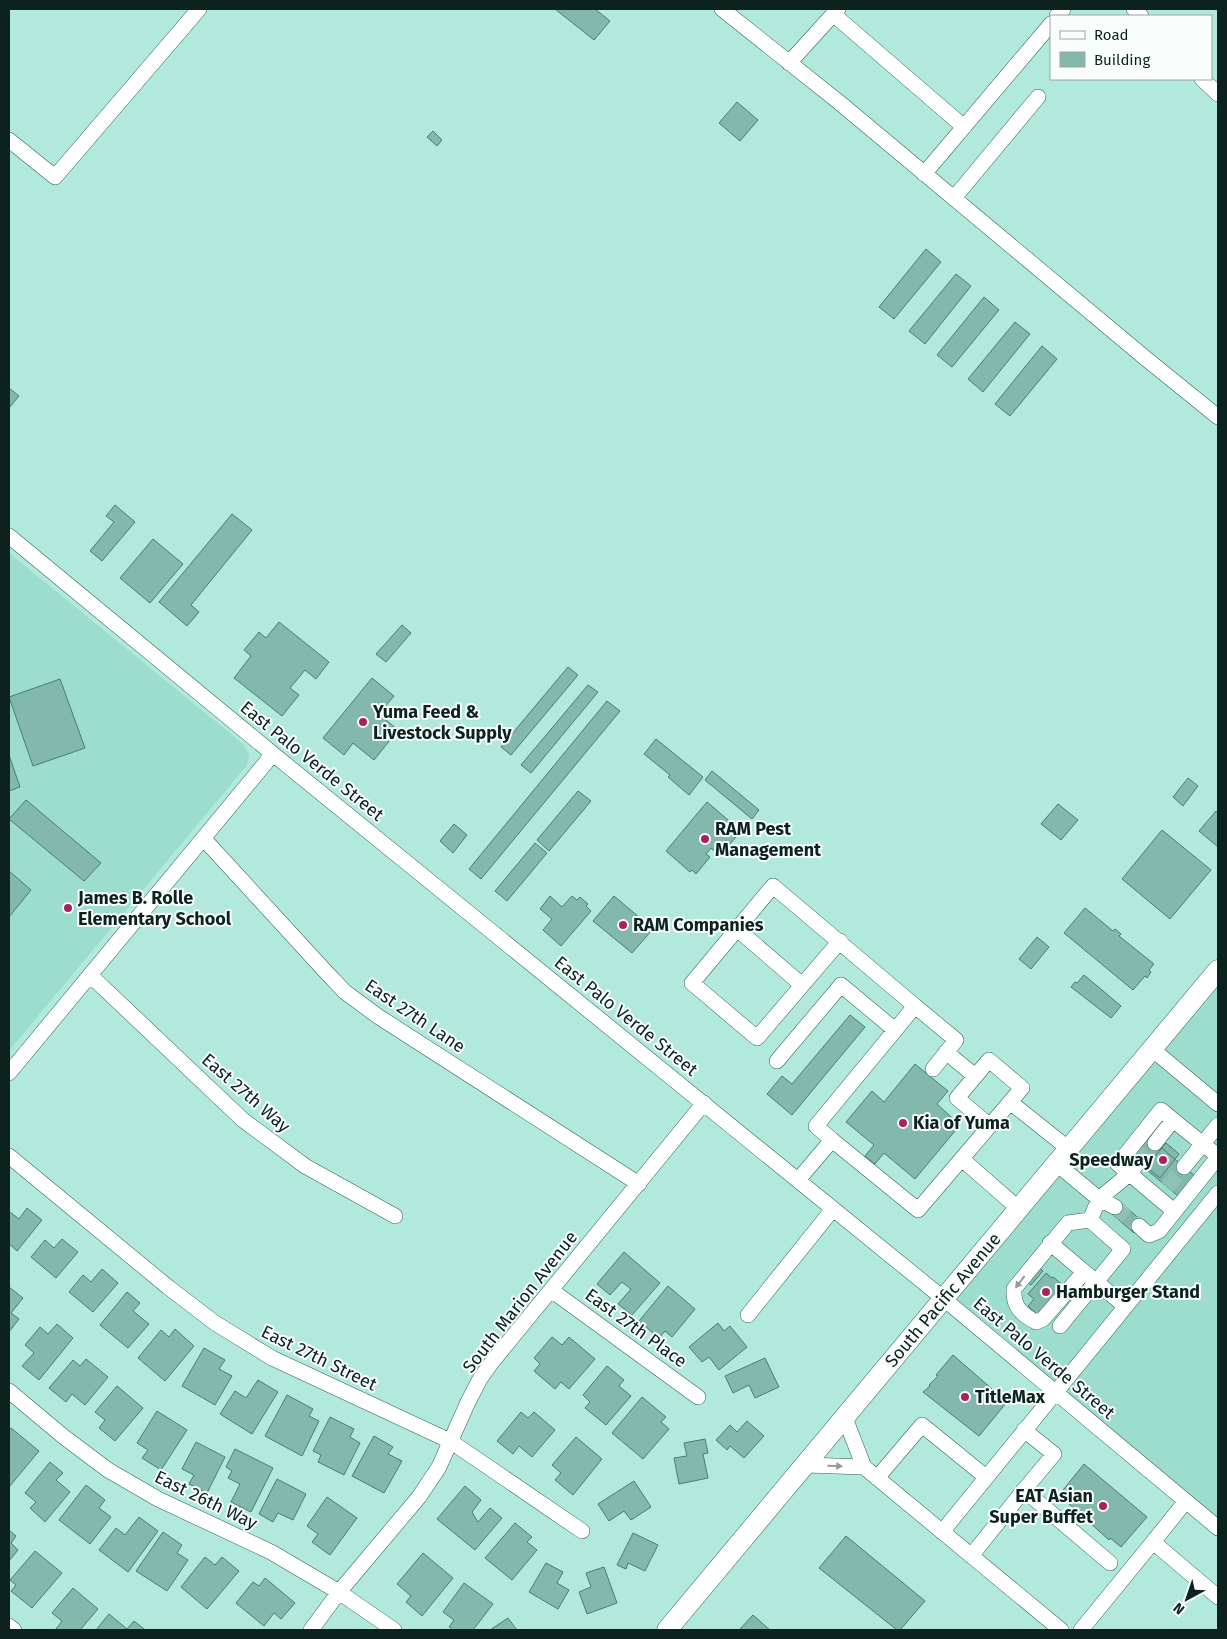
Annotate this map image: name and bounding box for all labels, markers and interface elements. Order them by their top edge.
legend [1050,15,1212,80]
text: Road [1094,26,1129,44]
text: Building [1094,51,1150,69]
street label: East Palo Verde Street [236,696,389,826]
place label: Yuma Feed & Livestock Supply [372,701,512,744]
marker: Yuma Feed & Livestock Supply [357,716,369,728]
place label: RAM Pest Management [715,818,822,861]
marker: RAM Pest Management [699,833,711,845]
place label: James B. Rolle Elementary School [77,887,232,930]
marker: James B. Rolle Elementary School [62,902,74,914]
place label: RAM Companies [633,914,764,936]
marker: RAM Companies [617,919,629,931]
street label: East Palo Verde Street [550,951,703,1081]
street label: East 27th Lane [361,974,469,1058]
street label: East 27th Way [197,1049,295,1137]
place label: Kia of Yuma [913,1112,1010,1134]
marker: Kia of Yuma [897,1117,909,1129]
place label: Speedway [1069,1149,1154,1171]
marker: Speedway [1157,1154,1169,1166]
street label: South Marion Avenue [458,1227,582,1377]
street label: South Pacific Avenue [880,1228,1006,1372]
one-way arrow [1015,1275,1026,1288]
place label: Hamburger Stand [1056,1281,1200,1303]
street label: East 27th Place [581,1284,691,1372]
marker: Hamburger Stand [1040,1286,1052,1298]
street label: East Palo Verde Street [969,1292,1120,1424]
street label: East 27th Street [258,1320,381,1396]
place label: TitleMax [975,1386,1046,1408]
marker: TitleMax [959,1391,971,1403]
one-way arrow [827,1462,843,1470]
street label: East 26th Way [151,1466,261,1534]
place label: EAT Asian Super Buffet [989,1485,1094,1528]
marker: EAT Asian Super Buffet [1097,1500,1109,1512]
north arrow [1162,1574,1212,1624]
text: N [1170,1599,1188,1618]

